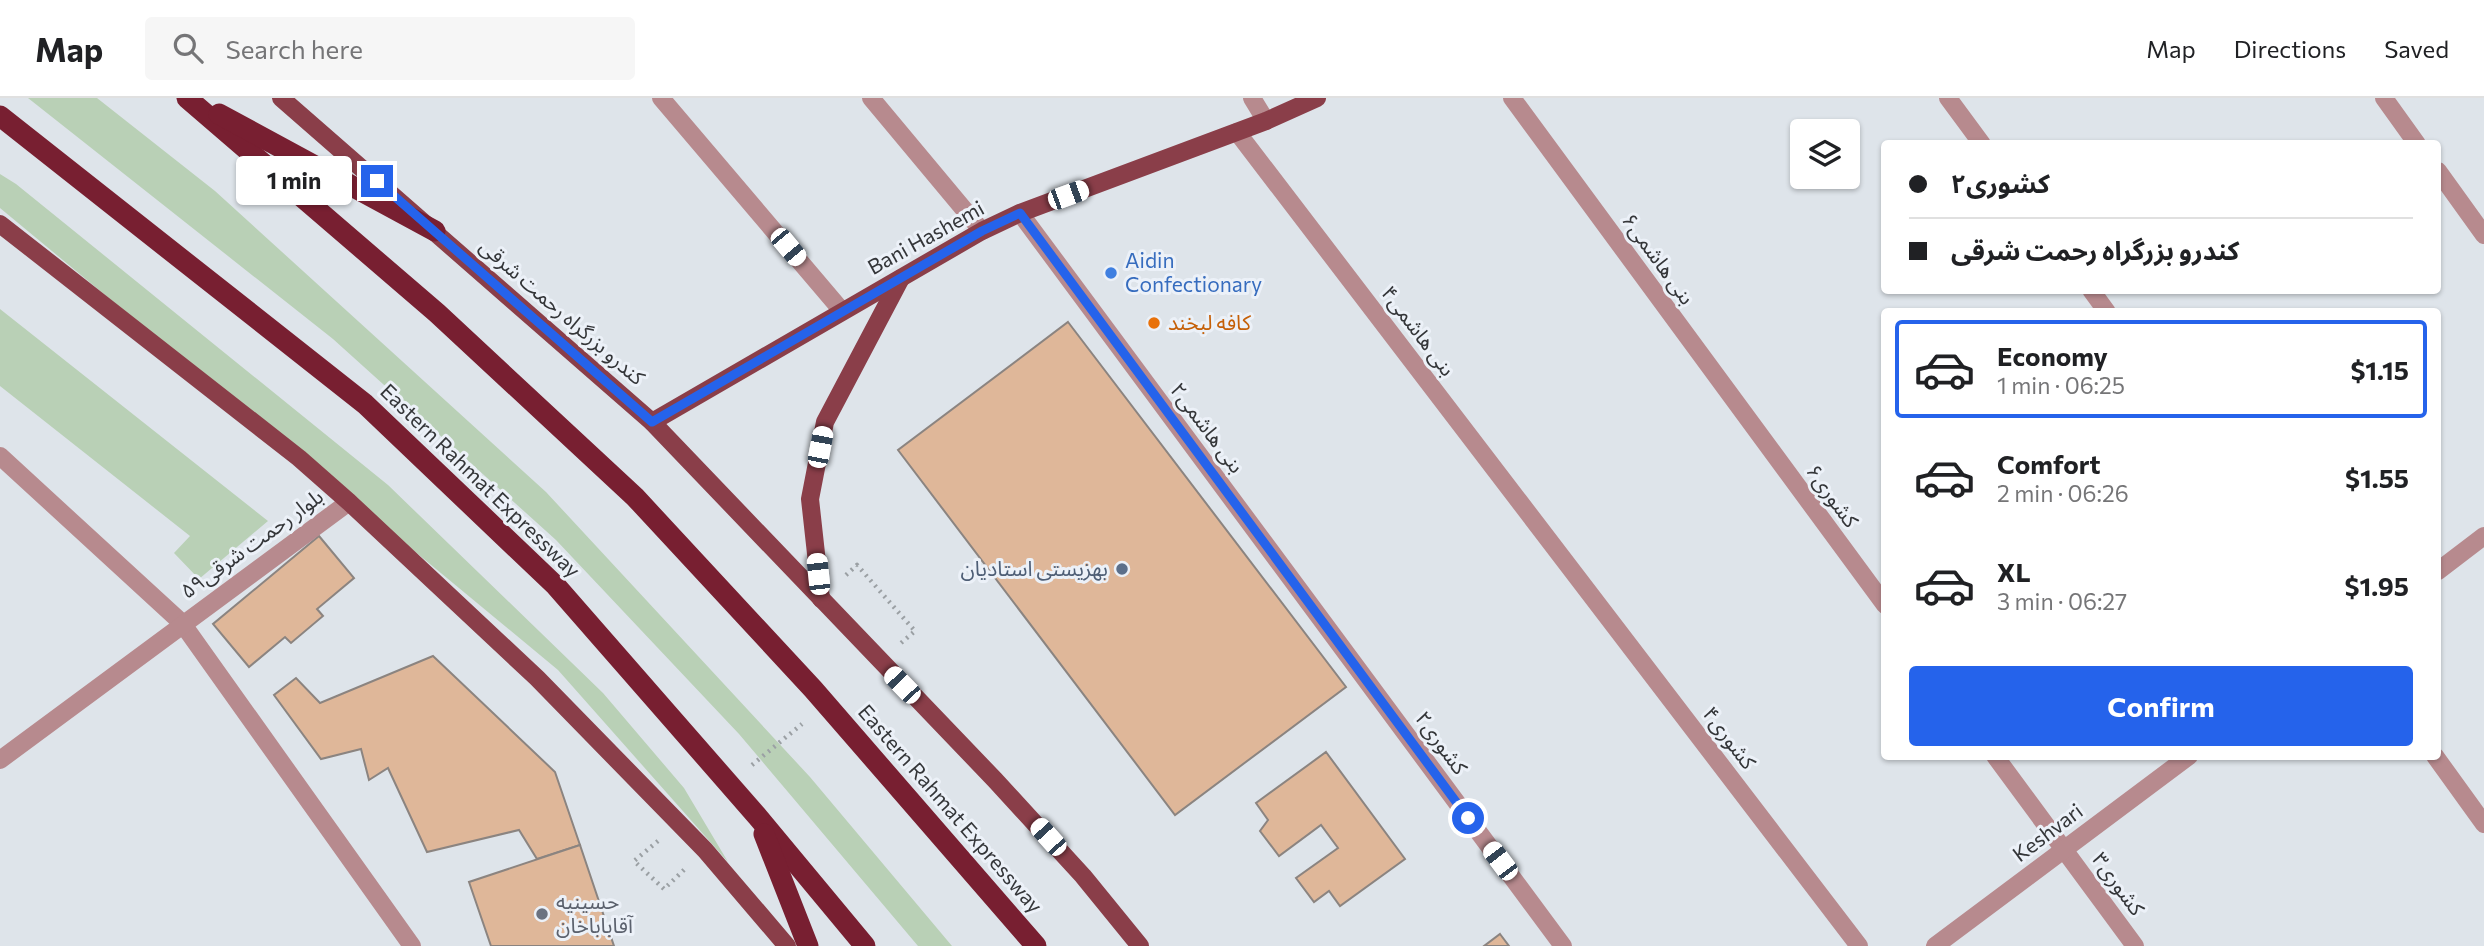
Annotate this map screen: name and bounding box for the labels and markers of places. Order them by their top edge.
place label: Aidin Confectionary [1125,247,1262,296]
marker: Aidin Confectionary [1103,265,1119,281]
place label: کافه لبخند [1168,309,1251,334]
marker: کافه لبخند [1146,315,1162,331]
place label: بهزیستی استادیان [960,555,1108,581]
marker: بهزیستی استادیان [1114,561,1130,577]
place label: حسینیه آقاباباخان [556,888,634,938]
marker: حسینیه آقاباباخان [534,906,550,922]

